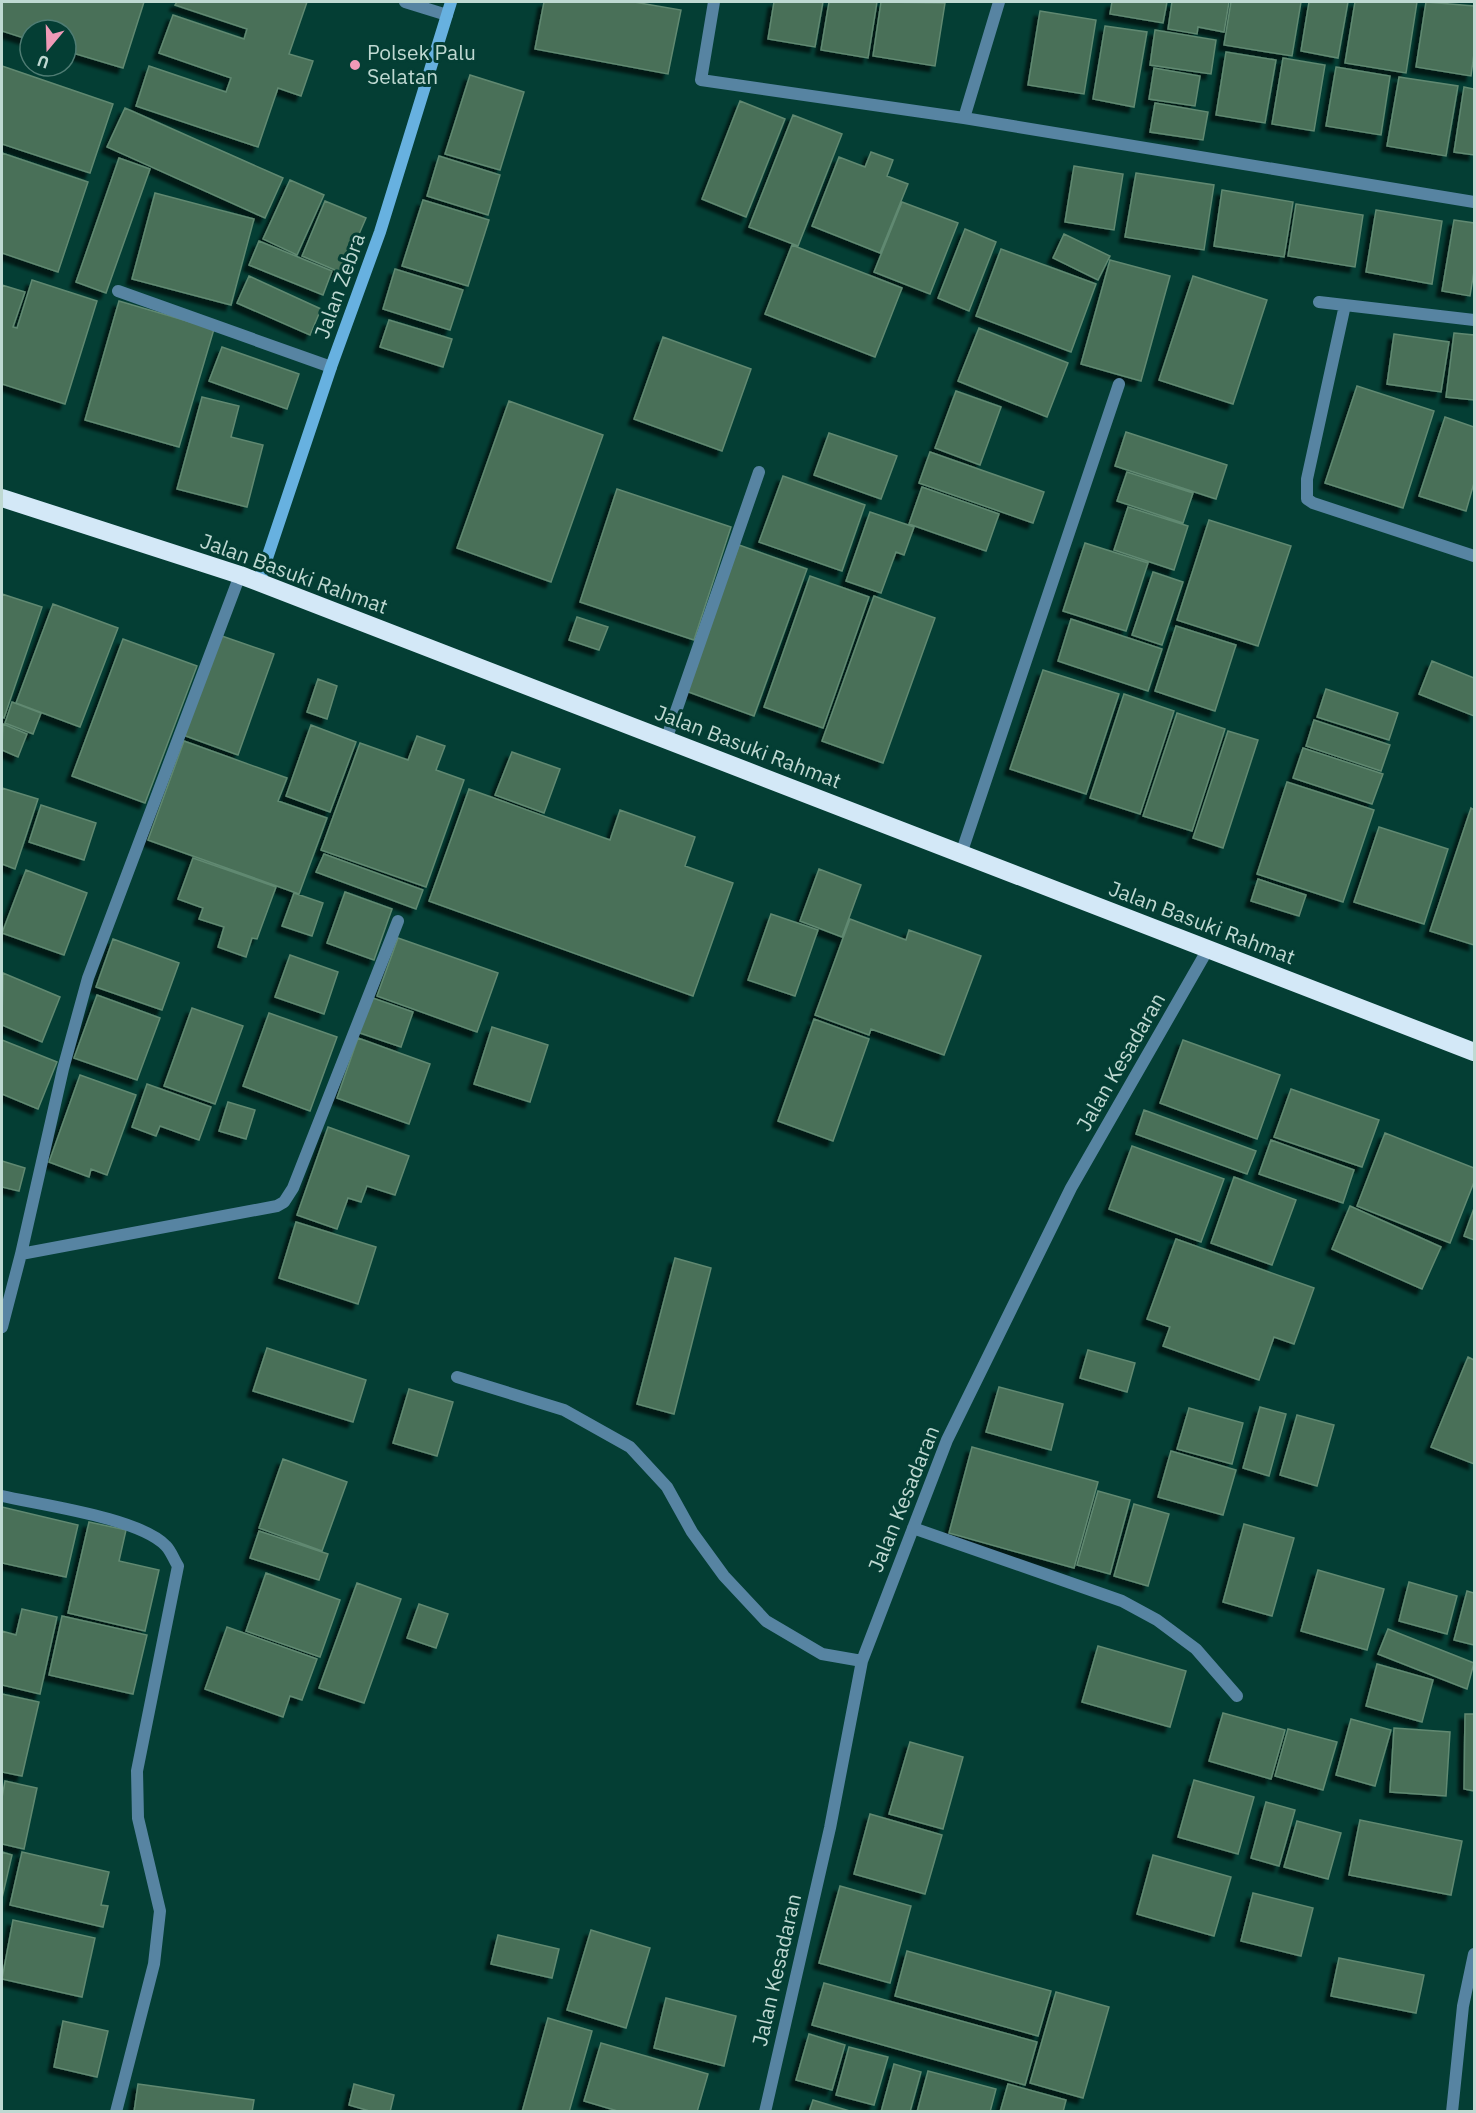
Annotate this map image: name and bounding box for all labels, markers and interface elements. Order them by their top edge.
north arrow [18,18,78,78]
place label: Polsek Palu Selatan [367,38,476,90]
text: U [35,51,52,73]
marker: Polsek Palu Selatan [348,58,362,72]
street label: Jalan Zebra [307,229,371,342]
street label: Jalan Basuki Rahmat [197,526,392,620]
street label: Jalan Basuki Rahmat [651,698,846,795]
street label: Jalan Basuki Rahmat [1105,874,1300,971]
street label: Jalan Kesadaran [1069,987,1171,1136]
street label: Jalan Kesadaran [861,1421,945,1576]
street label: Jalan Kesadaran [745,1891,807,2049]

